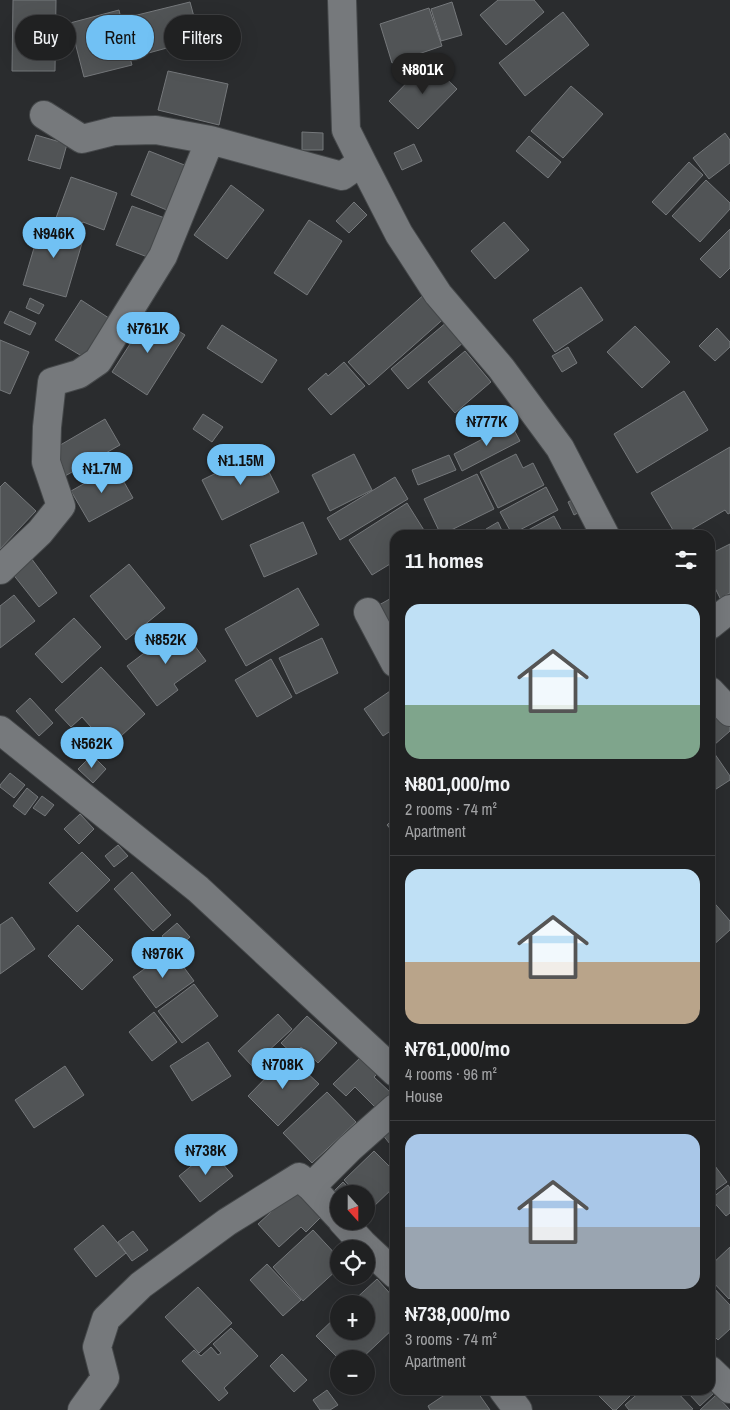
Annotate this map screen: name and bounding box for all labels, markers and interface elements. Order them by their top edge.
chip: Buy [15,15,76,60]
chip: Rent [86,15,154,60]
chip: Filters [164,15,241,60]
pin: ₦801K [388,52,458,95]
text: ₦801K [403,58,443,80]
pin: ₦946K [19,216,89,259]
text: ₦946K [34,222,74,244]
pin: ₦761K [113,312,183,354]
text: ₦761K [128,317,168,339]
pin: ₦777K [452,404,522,447]
text: ₦777K [467,410,507,432]
pin: ₦1.15M [200,444,282,486]
text: ₦1.15M [218,449,264,471]
pin: ₦1.7M [67,452,137,494]
text: ₦1.7M [83,457,121,479]
text: 11 homes [405,546,484,575]
icon: filters [672,546,700,574]
pin: ₦852K [131,622,201,665]
text: ₦852K [146,628,186,650]
icon: home [508,636,598,726]
pin: ₦562K [57,726,127,769]
text: ₦562K [72,732,112,754]
text: ₦801,000/mo [405,769,510,798]
text: 2 rooms · 74 m² [405,798,497,820]
text: Apartment [405,820,466,842]
icon: home [508,902,598,992]
pin: ₦976K [128,936,198,979]
text: ₦976K [143,942,183,964]
text: ₦761,000/mo [405,1034,510,1063]
pin: ₦708K [248,1048,318,1090]
text: ₦708K [263,1053,303,1075]
text: 4 rooms · 96 m² [405,1063,497,1085]
text: House [405,1085,443,1107]
pin: ₦738K [171,1134,241,1176]
text: ₦738K [186,1139,226,1161]
icon: home [508,1167,598,1257]
north arrow [330,1185,375,1230]
map controls [330,1185,375,1395]
button: locate [330,1240,375,1285]
button: + [330,1295,375,1340]
text: ₦738,000/mo [405,1299,510,1328]
text: 3 rooms · 74 m² [405,1328,497,1350]
button: − [330,1350,375,1395]
text: Apartment [405,1350,466,1372]

